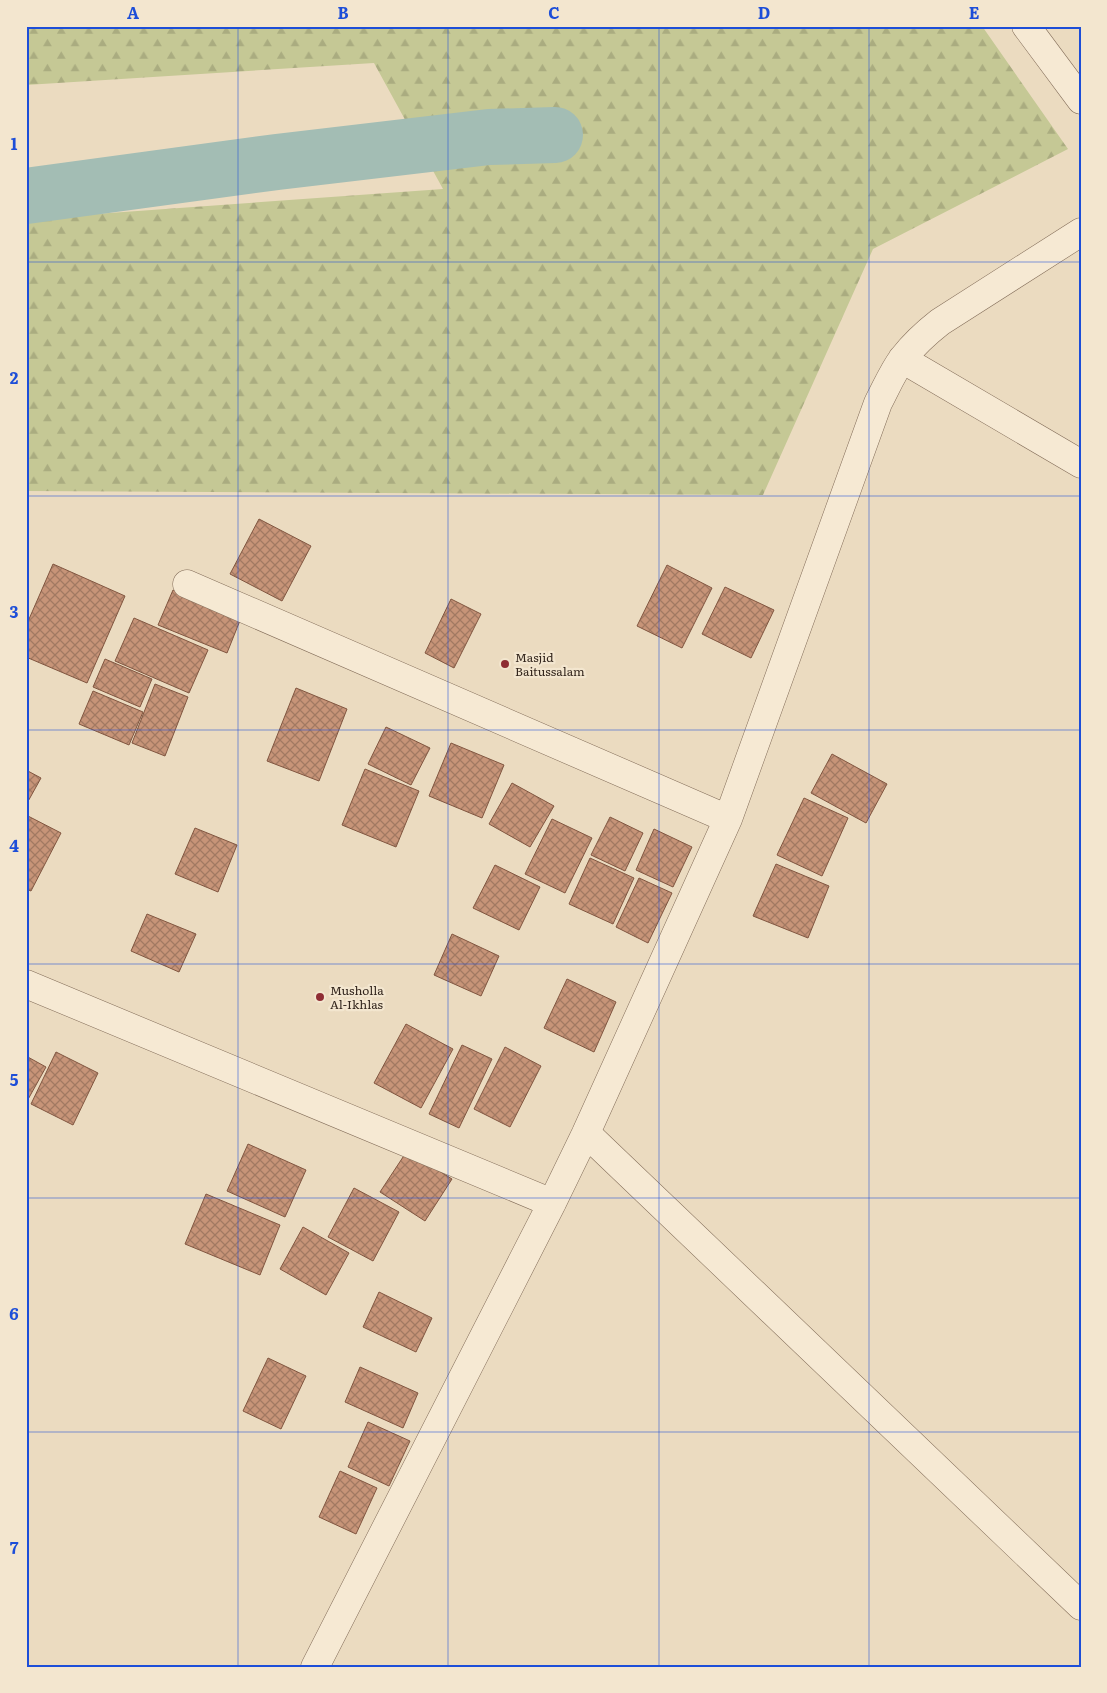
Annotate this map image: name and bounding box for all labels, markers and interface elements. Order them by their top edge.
text: A [127,0,139,24]
text: B [337,0,349,24]
text: C [548,0,560,24]
text: D [758,0,770,24]
text: E [969,0,980,24]
text: 1 [11,131,18,155]
text: 2 [10,365,19,389]
text: 3 [10,599,19,623]
place label: Masjid Baitussalam [515,648,585,680]
marker: Masjid Baitussalam [499,658,511,670]
text: 4 [9,833,19,857]
place label: Musholla Al-Ikhlas [330,981,384,1013]
marker: Musholla Al-Ikhlas [314,991,326,1003]
text: 5 [10,1067,19,1091]
text: 6 [9,1301,19,1325]
text: 7 [10,1535,19,1559]

